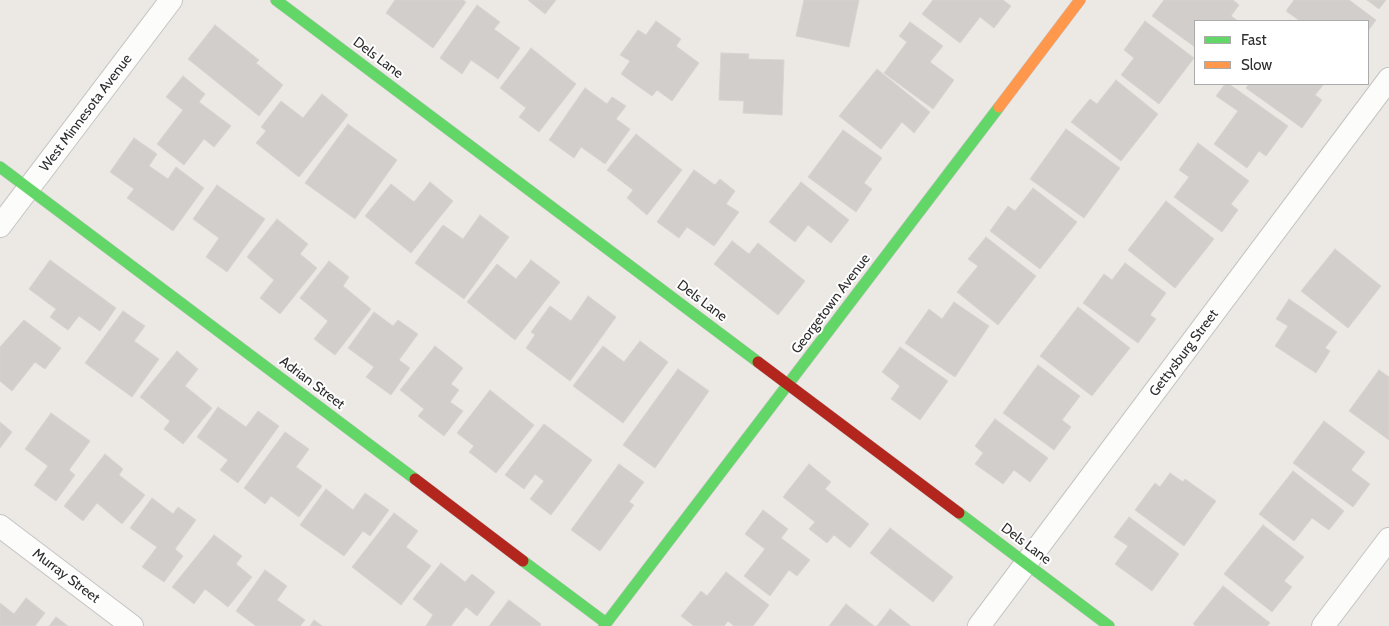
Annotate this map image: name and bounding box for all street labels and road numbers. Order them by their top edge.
street label: Dels Lane [350,34,406,82]
street label: West Minnesota Avenue [36,51,136,175]
street label: Georgetown Avenue [788,251,874,357]
street label: Dels Lane [674,277,730,325]
street label: Gettysburg Street [1146,306,1222,400]
street label: Adrian Street [276,353,348,413]
street label: Dels Lane [998,520,1054,568]
street label: Murray Street [29,545,103,607]

